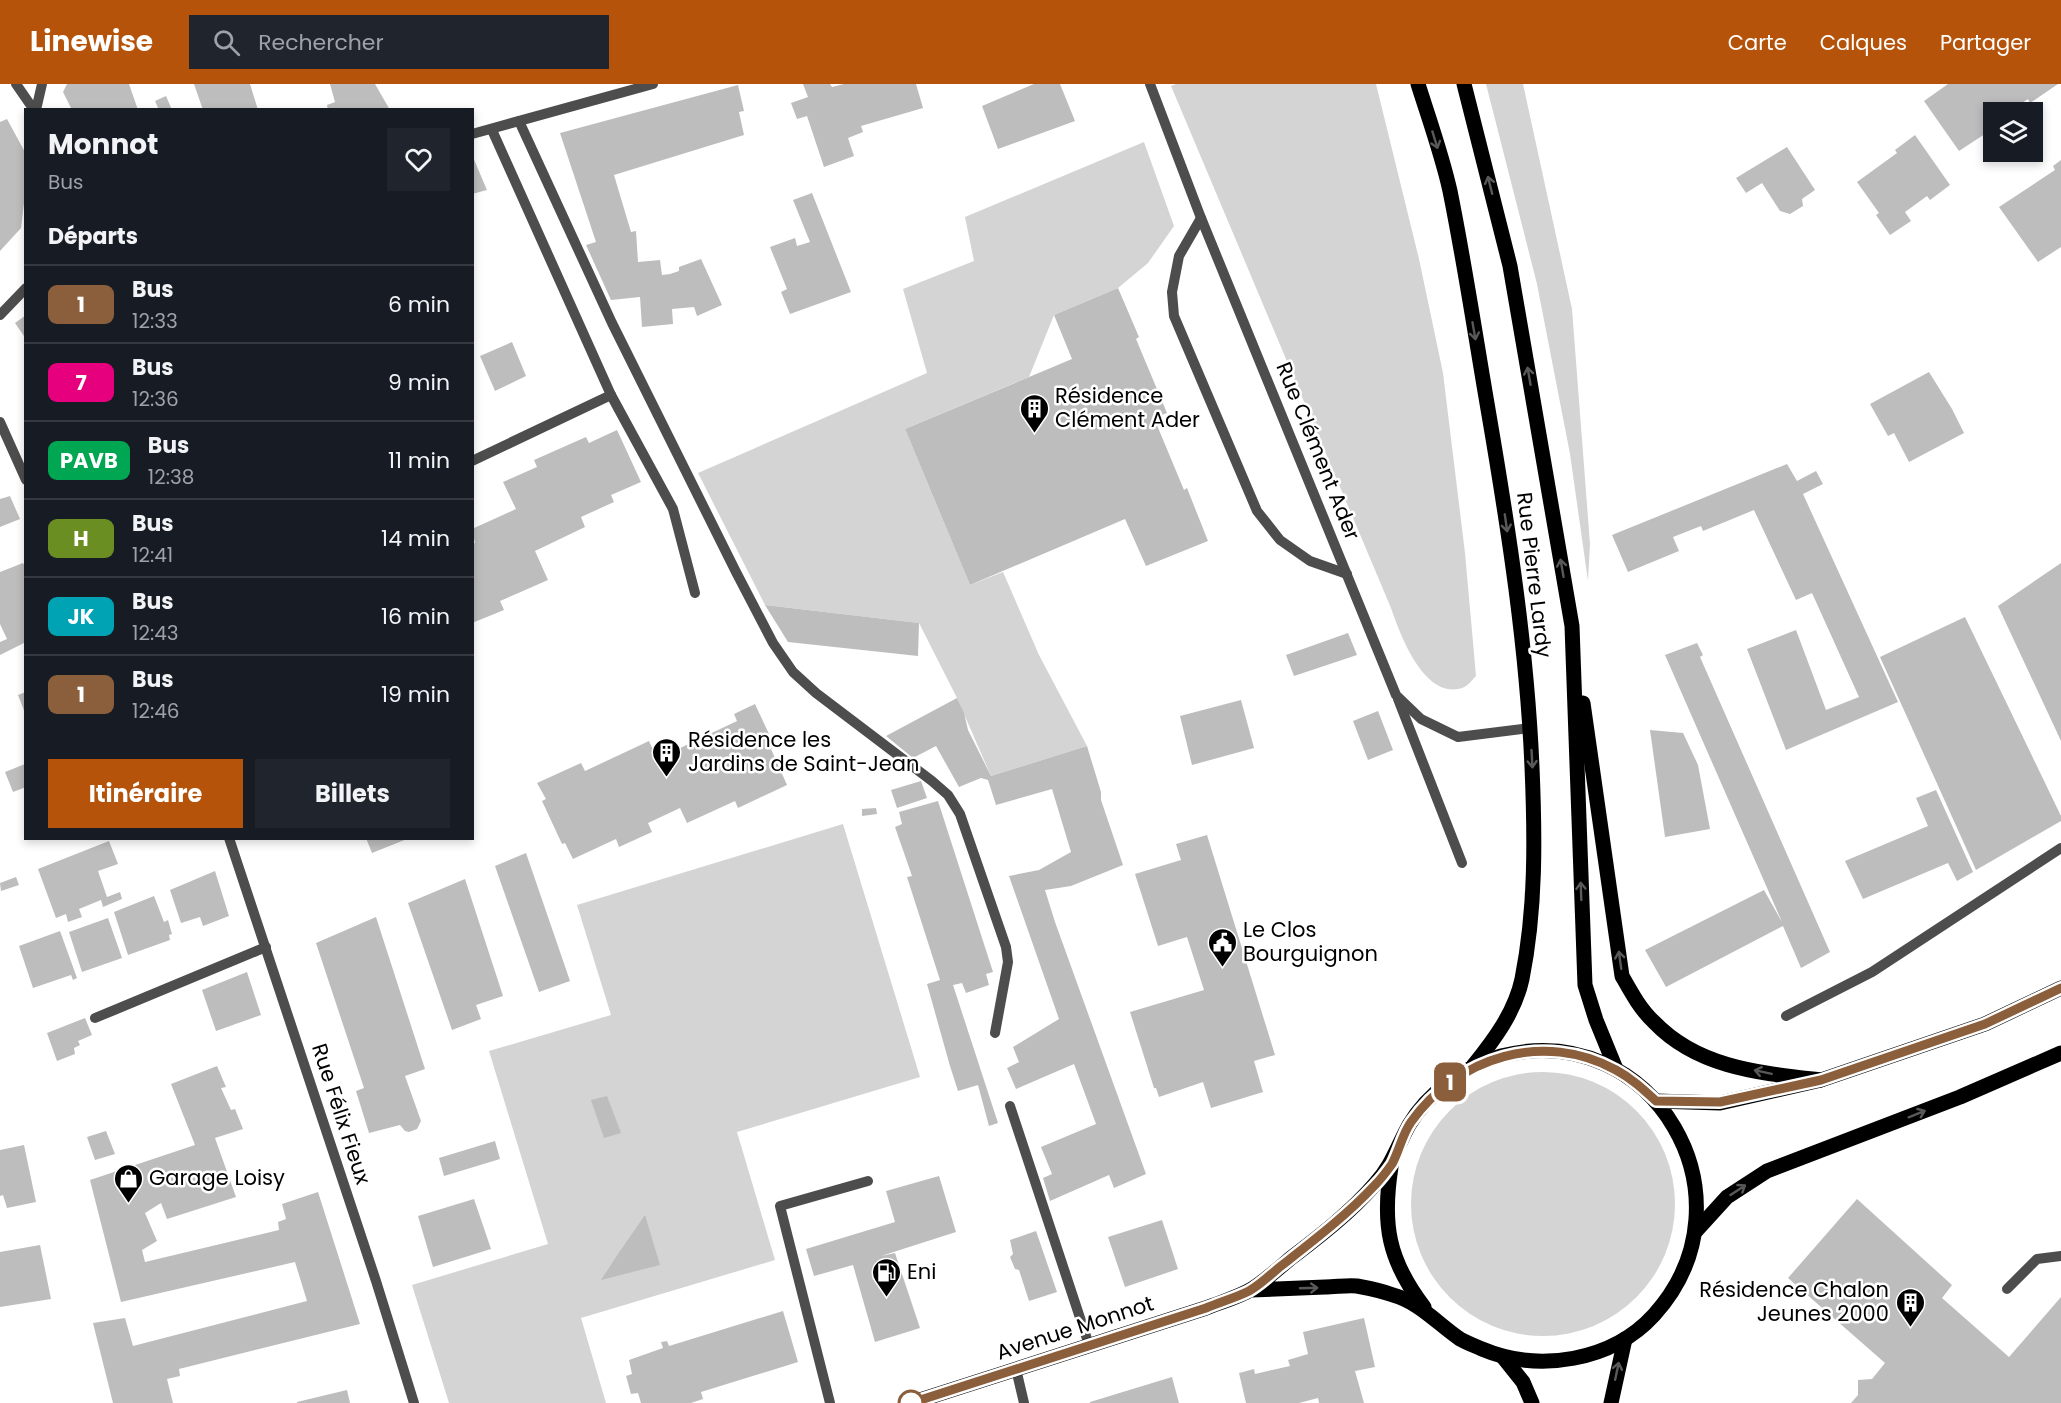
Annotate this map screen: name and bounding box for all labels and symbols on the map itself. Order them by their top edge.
one-way arrow [1430,130,1441,149]
one-way arrow [1484,176,1495,195]
one-way arrow [1469,320,1480,340]
street label: Rue Clément Ader [1269,357,1368,544]
one-way arrow [1524,367,1535,387]
place label: Résidence Clément Ader [1055,381,1200,434]
building icon: Résidence Clément Ader [1018,392,1050,434]
street label: Rue Pierre Lardy [1510,490,1559,660]
one-way arrow [1501,513,1512,532]
one-way arrow [1556,559,1567,579]
place label: Résidence les Jardins de Saint-Jean [688,725,919,778]
building icon: Résidence les Jardins de Saint-Jean [651,736,683,778]
one-way arrow [1526,748,1537,768]
one-way arrow [1576,881,1587,901]
place label: Le Clos Bourguignon [1243,915,1378,968]
public building icon: Le Clos Bourguignon [1206,926,1238,968]
one-way arrow [1614,951,1625,970]
street label: Rue Félix Fieux [305,1040,378,1188]
line badge: 1 [1430,1062,1470,1102]
one-way arrow [1754,1066,1773,1077]
one-way arrow [1907,1108,1925,1119]
shop icon: Garage Loisy [112,1162,144,1204]
place label: Garage Loisy [149,1163,285,1192]
one-way arrow [1729,1184,1746,1196]
fuel station icon: Eni [870,1256,902,1298]
place label: Eni [907,1257,936,1286]
place label: Résidence Chalon Jeunes 2000 [1699,1275,1889,1328]
one-way arrow [1299,1282,1319,1294]
building icon: Résidence Chalon Jeunes 2000 [1894,1286,1926,1328]
street label: Avenue Monnot [992,1288,1157,1367]
one-way arrow [1612,1361,1623,1381]
unlabelled marker [898,1390,924,1403]

